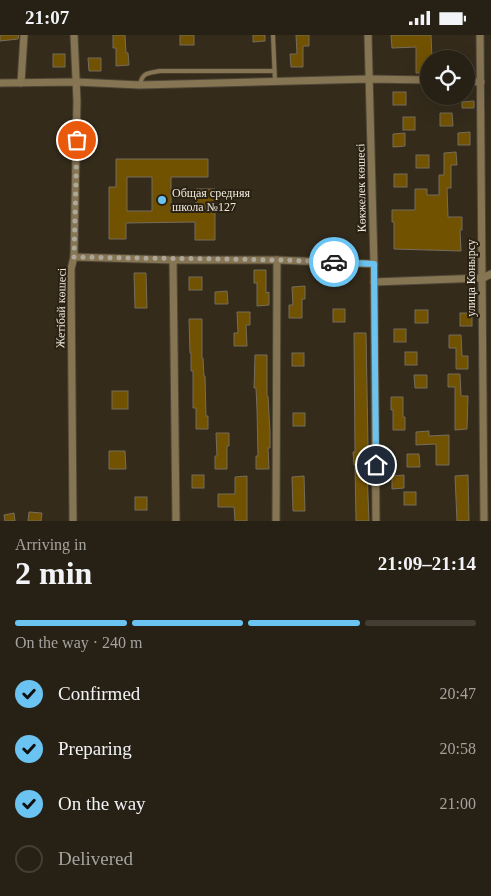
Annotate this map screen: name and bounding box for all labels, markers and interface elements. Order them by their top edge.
text: 21:07 [25,7,69,28]
map controls [420,50,475,105]
button: locate [420,50,475,105]
pin [56,119,98,161]
icon: bag [63,126,91,154]
street label: Көкжелек көшесі [353,143,369,233]
place label: Общая средняя школа №127 [172,186,250,214]
marker: Общая средняя школа №127 [156,194,168,206]
courier [309,237,359,287]
street label: улица Конырсу [464,239,478,317]
icon: car [320,248,348,276]
street label: Жетібай көшесі [53,267,69,348]
pin [355,444,397,486]
icon: home [362,451,390,479]
text: Arriving in [15,536,87,553]
text: 21:09–21:14 [378,553,476,574]
text: 2 min [15,555,92,591]
text: On the way · 240 m [15,634,143,651]
icon: check [15,680,43,708]
text: Confirmed [58,683,140,704]
text: 20:47 [440,685,476,702]
icon: check [15,735,43,763]
text: Preparing [58,738,132,759]
text: 20:58 [440,740,476,757]
icon: check [15,790,43,818]
text: On the way [58,793,146,814]
text: 21:00 [440,795,476,812]
text: Delivered [58,848,133,869]

